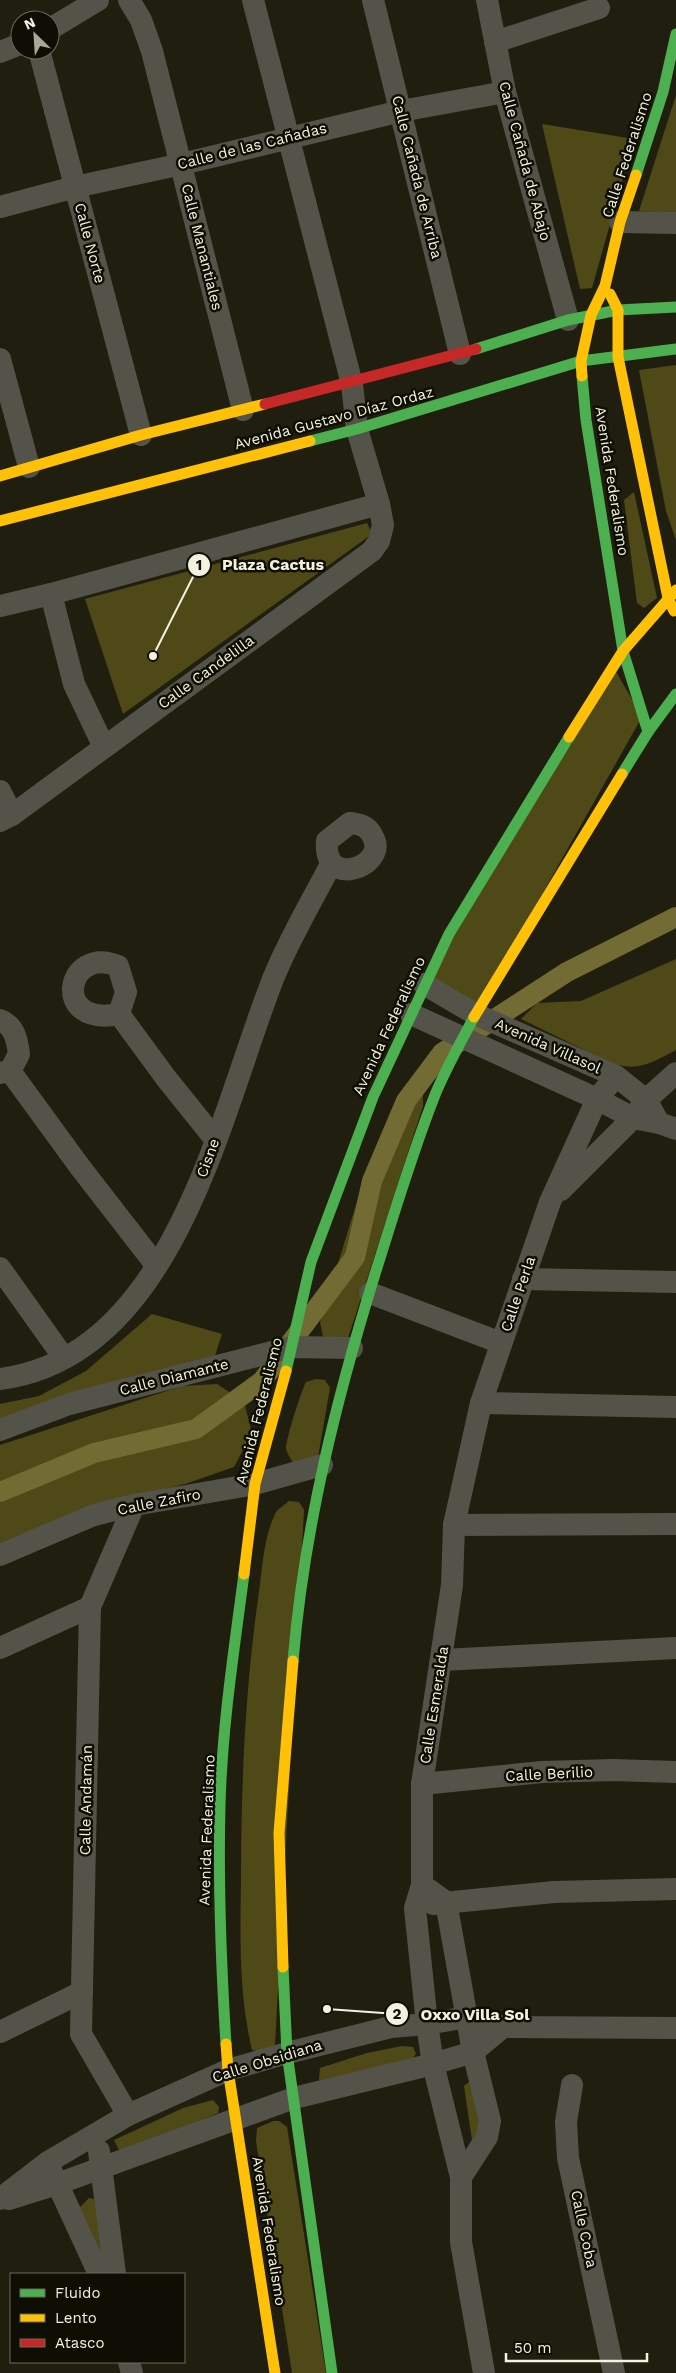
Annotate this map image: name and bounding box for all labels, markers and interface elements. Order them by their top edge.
north arrow [10,10,60,60]
text: N [21,14,38,33]
street label: Calle Cañada de Abajo [495,79,555,243]
street label: Calle Federalismo [598,90,656,220]
street label: Calle Cañada de Arriba [388,94,446,261]
street label: Calle de las Cañadas [175,119,329,173]
street label: Calle Manantiales [178,182,226,312]
street label: Calle Norte [71,201,109,285]
street label: Avenida Gustavo Díaz Ordaz [232,383,436,453]
street label: Avenida Federalismo [591,405,633,557]
callout: Plaza Cactus [187,549,334,580]
text: Plaza Cactus [222,555,324,574]
text: 1 [196,556,202,574]
street label: Calle Candelilla [155,631,258,713]
street label: Avenida Federalismo [349,954,429,1098]
street label: Avenida Villasol [492,1015,604,1078]
street label: Cisne [193,1136,223,1180]
street label: Calle Perla [497,1253,539,1334]
street label: Avenida Federalismo [232,1336,286,1486]
street label: Calle Diamante [118,1355,230,1399]
street label: Calle Zafiro [116,1485,202,1519]
street label: Calle Esmeralda [416,1644,452,1765]
street label: Calle Andamán [76,1745,96,1855]
street label: Avenida Federalismo [195,1754,219,1906]
street label: Calle Berilio [505,1763,593,1785]
callout: Oxxo Villa Sol [385,1999,539,2030]
text: 2 [393,2005,402,2023]
text: Oxxo Villa Sol [421,2005,530,2024]
street label: Calle Obsidiana [210,2036,325,2086]
street label: Avenida Federalismo [248,2155,290,2307]
street label: Calle Coba [567,2189,601,2270]
legend [10,2273,185,2363]
text: Fluido [55,2284,100,2302]
text: Lento [55,2309,97,2327]
scale bar [506,2330,647,2362]
text: Atasco [55,2334,104,2352]
text: 50 m [514,2339,551,2357]

